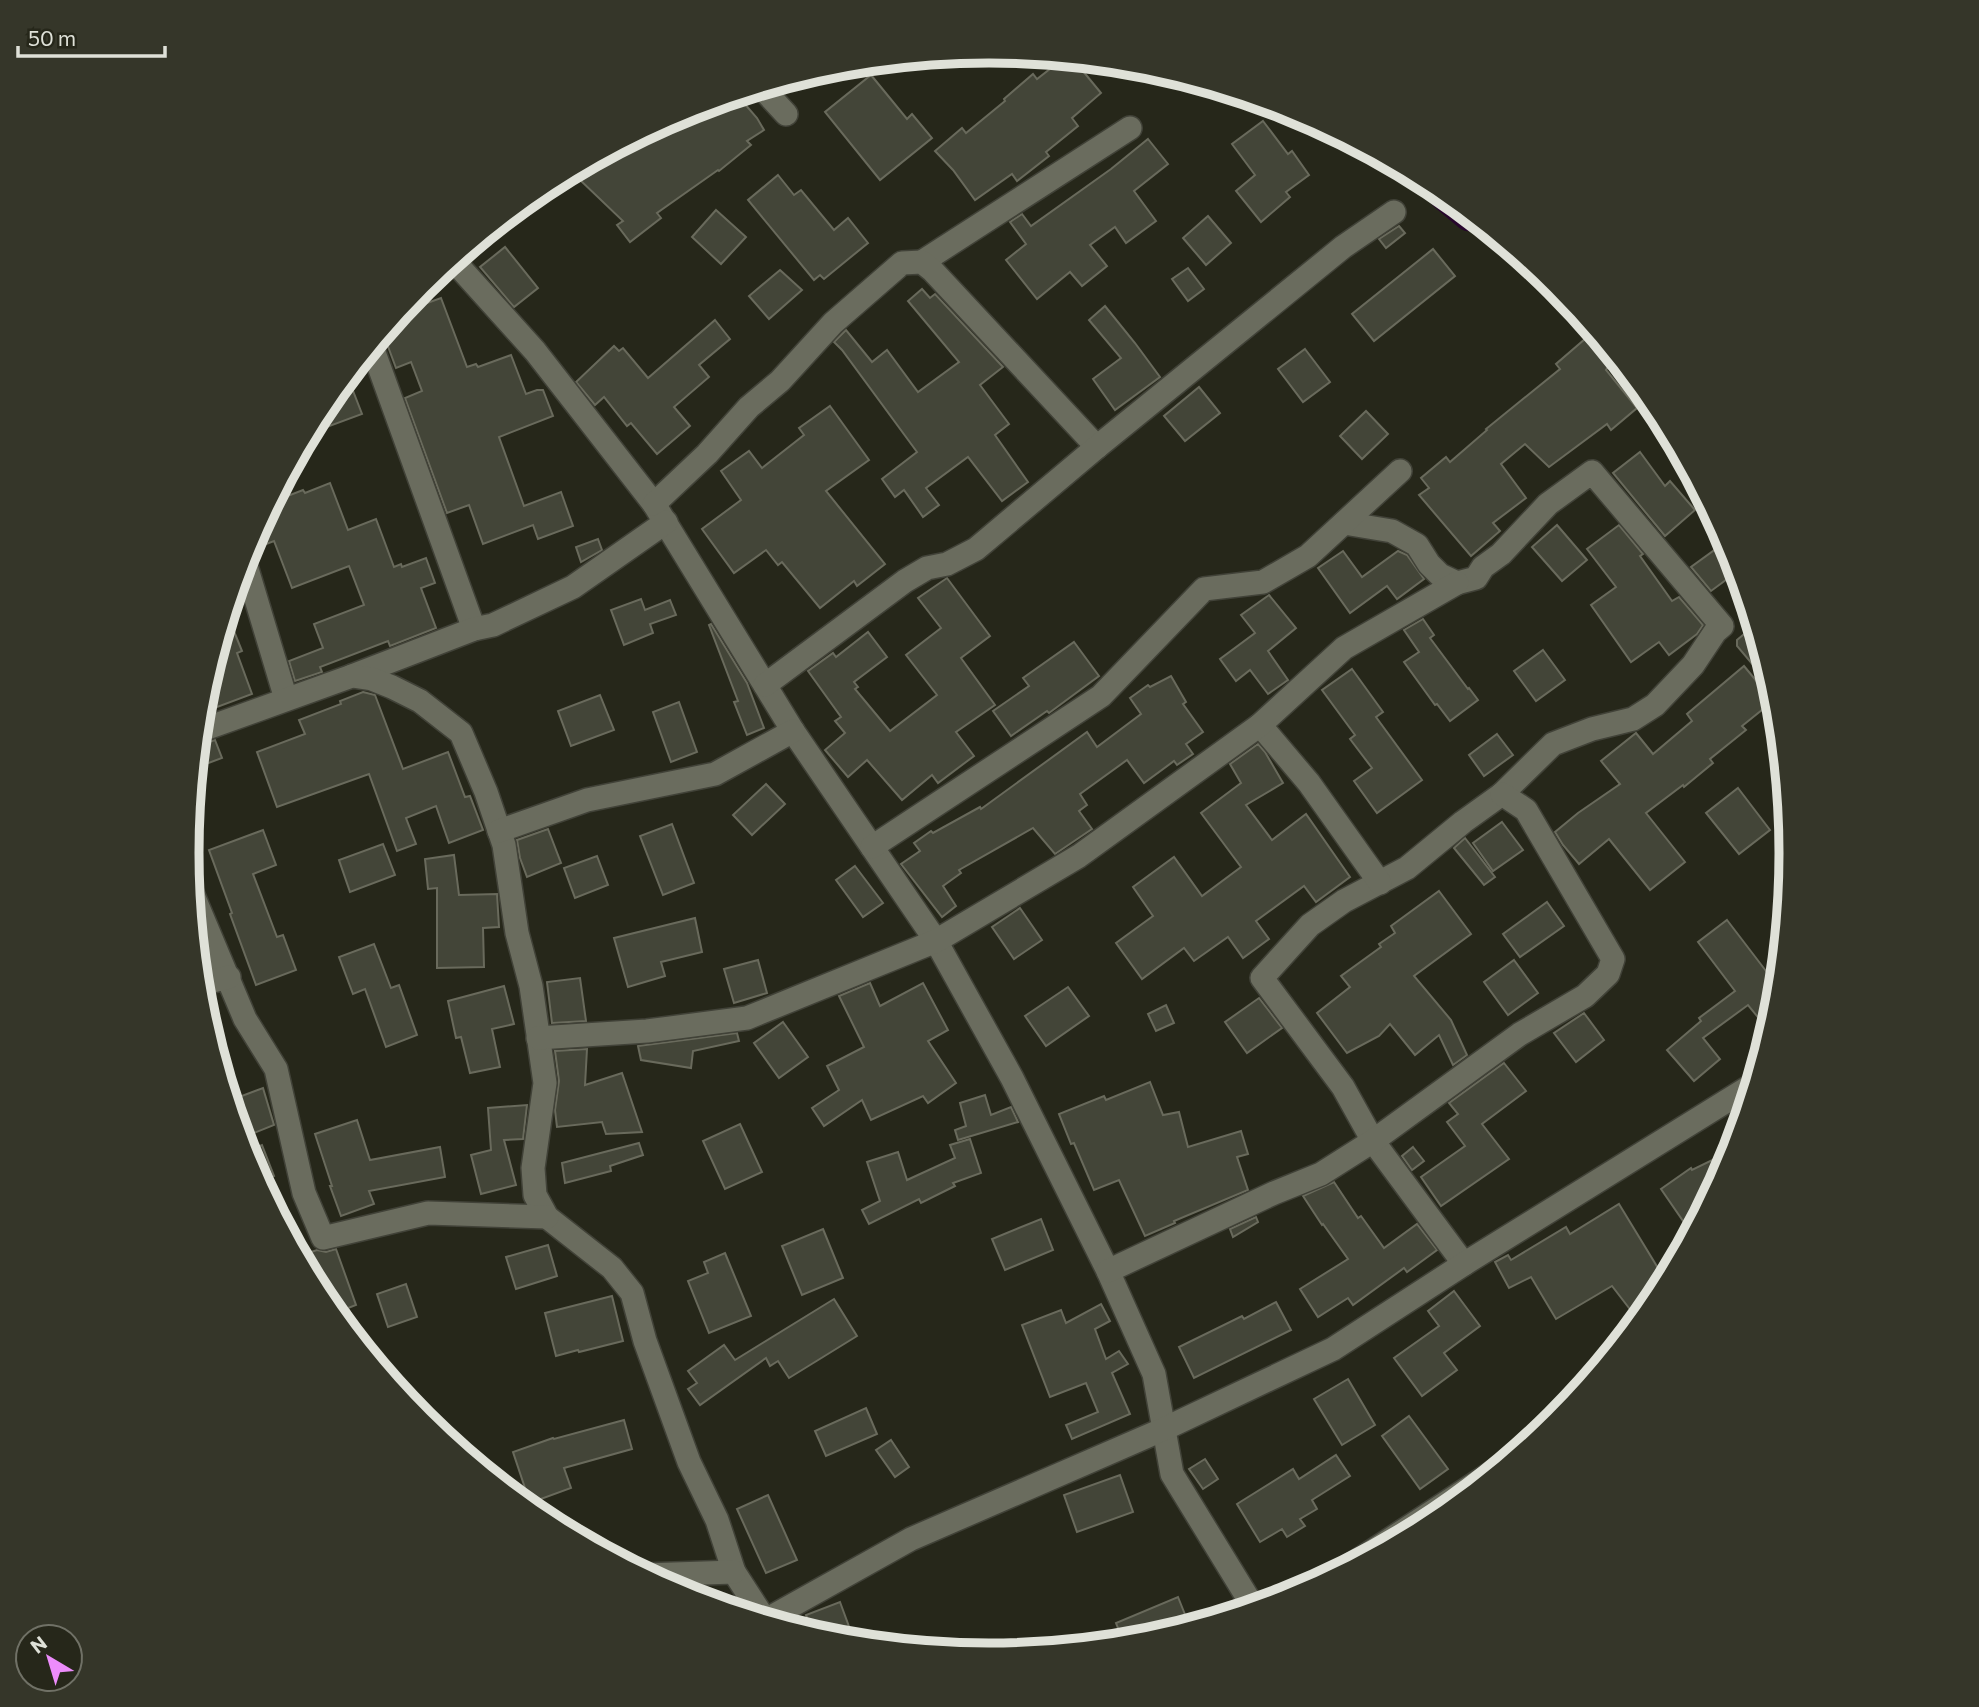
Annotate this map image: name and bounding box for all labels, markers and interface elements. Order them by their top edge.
scale bar [18,14,164,58]
text: 50 m [28,25,76,50]
north arrow [14,1623,84,1693]
text: N [26,1631,51,1658]

